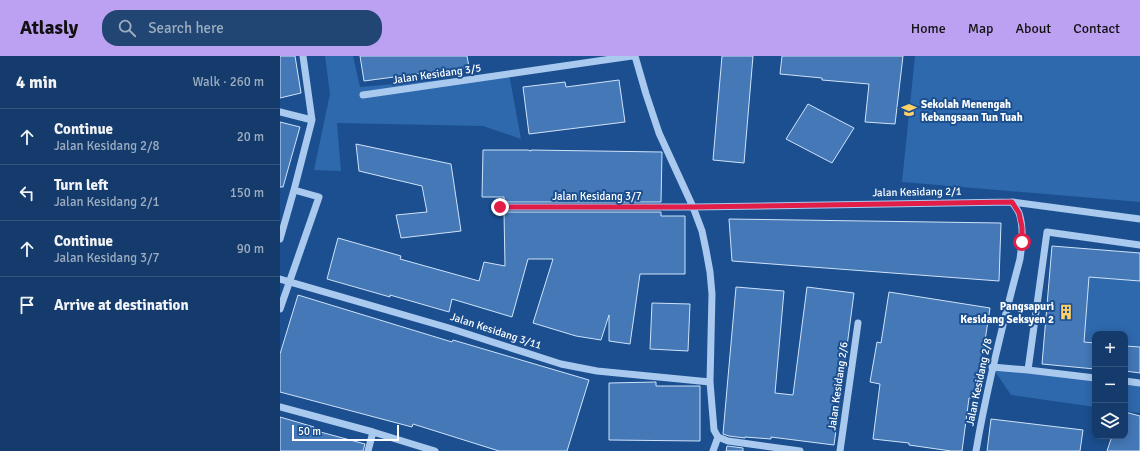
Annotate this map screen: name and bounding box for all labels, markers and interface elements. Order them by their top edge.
search box [102,10,382,46]
text: Atlasly [20,16,78,40]
icon: search [116,17,138,39]
text: Search here [148,19,224,37]
text: Home [911,20,946,37]
text: Map [968,20,993,37]
text: About [1015,20,1051,37]
text: Contact [1073,20,1120,37]
street label: Jalan Kesidang 3/5 [392,61,482,87]
text: 4 min [16,72,57,93]
text: Walk · 260 m [193,74,264,90]
place label: Sekolah Menengah Kebangsaan Tun Tuah [921,98,1023,124]
school or university icon: Sekolah Menengah Kebangsaan Tun Tuah [900,101,918,119]
text: Continue [54,120,113,138]
icon: ahead [16,126,38,148]
text: 20 m [237,129,264,145]
text: Jalan Kesidang 2/8 [54,138,160,154]
text: Turn left [54,176,108,194]
icon: left [16,182,38,204]
text: 150 m [230,185,264,201]
street label: Jalan Kesidang 2/1 [872,185,962,199]
street label: Jalan Kesidang 3/7 [552,190,642,203]
text: Jalan Kesidang 2/1 [54,194,160,210]
route end [491,198,509,216]
text: Continue [54,232,113,250]
route start [1013,233,1031,251]
icon: ahead [16,238,38,260]
text: 90 m [237,241,264,257]
text: Jalan Kesidang 3/7 [54,250,160,266]
icon: arrive [16,294,38,316]
text: Arrive at destination [54,296,189,314]
place label: Pangsapuri Kesidang Seksyen 2 [960,300,1054,326]
building icon: Pangsapuri Kesidang Seksyen 2 [1057,303,1075,321]
street label: Jalan Kesidang 3/11 [449,310,543,352]
map controls [1092,331,1128,439]
button: + [1092,331,1128,367]
street label: Jalan Kesidang 2/8 [963,337,995,427]
street label: Jalan Kesidang 2/6 [825,341,851,431]
button: − [1092,367,1128,403]
button: layers [1092,403,1128,439]
scale bar [292,423,399,442]
text: 50 m [298,425,321,438]

